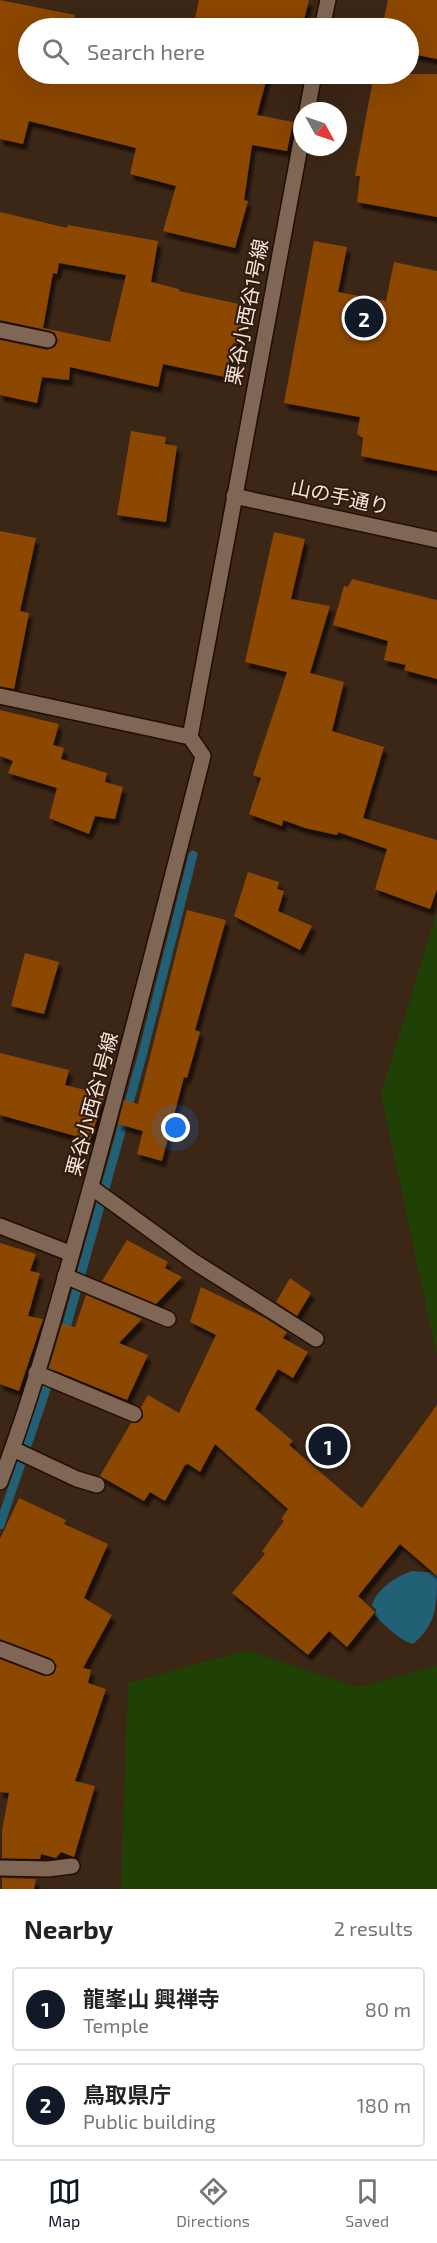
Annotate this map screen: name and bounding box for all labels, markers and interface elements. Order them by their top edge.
search box [18,18,419,84]
icon: search [39,35,72,68]
text: Search here [87,38,205,64]
north arrow [293,102,347,156]
street label: 栗谷小西谷1号線 [220,237,272,387]
pin: 2 [344,296,384,340]
street label: 山の手通り [289,474,392,518]
street label: 栗谷小西谷1号線 [60,1029,122,1178]
your location [161,1113,190,1142]
pin: 1 [308,1424,348,1468]
text: Nearby [24,1913,113,1944]
text: 2 results [334,1916,413,1940]
text: 龍峯山 興禅寺 [83,1985,220,2011]
text: 1 [41,1997,50,2021]
text: 80 m [365,1997,411,2021]
text: Temple [83,2013,149,2037]
text: 鳥取県庁 [83,2081,171,2107]
text: 2 [40,2093,51,2117]
text: 180 m [357,2093,411,2117]
text: Public building [83,2109,216,2133]
tab: Map [48,2175,81,2230]
tab: Directions [176,2175,250,2230]
tab: Saved [345,2175,389,2230]

